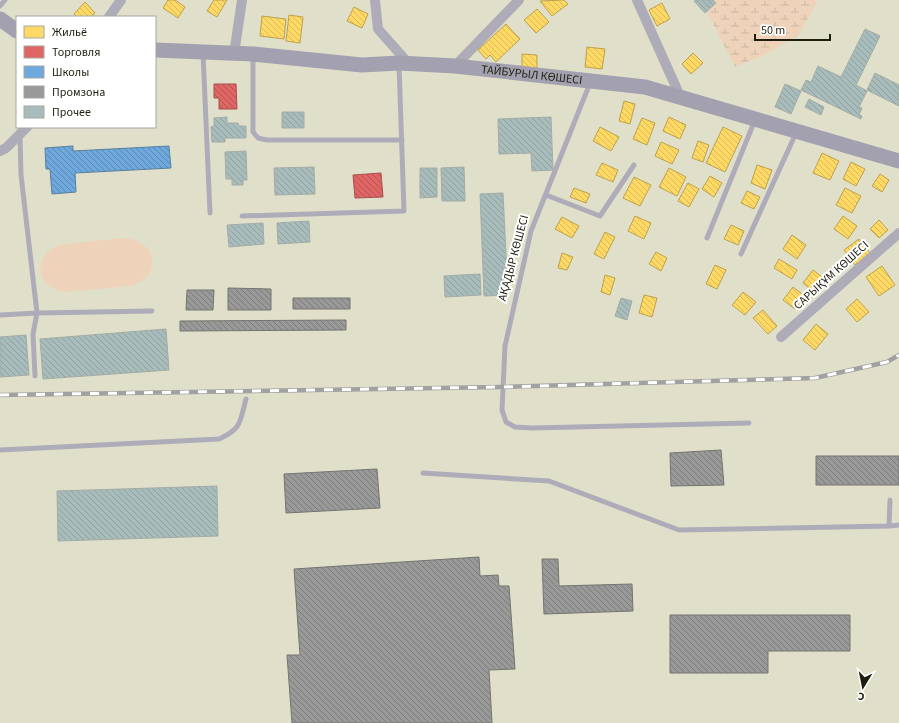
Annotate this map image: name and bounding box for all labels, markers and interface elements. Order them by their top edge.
legend [16,16,156,128]
scale bar [755,16,830,42]
text: 50 m [761,22,785,39]
text: Жильё [52,24,87,41]
text: Торговля [52,44,100,61]
street label: ТАЙБУРЫЛ КӨШЕСІ [480,61,583,89]
text: Школы [52,64,89,81]
text: Промзона [52,84,105,101]
text: Прочее [52,104,91,121]
street label: АҚАДЫР КӨШЕСІ [494,213,533,303]
street label: САРЫҚҰМ КӨШЕСІ [790,237,873,314]
north arrow [843,667,883,707]
text: С [856,688,866,704]

